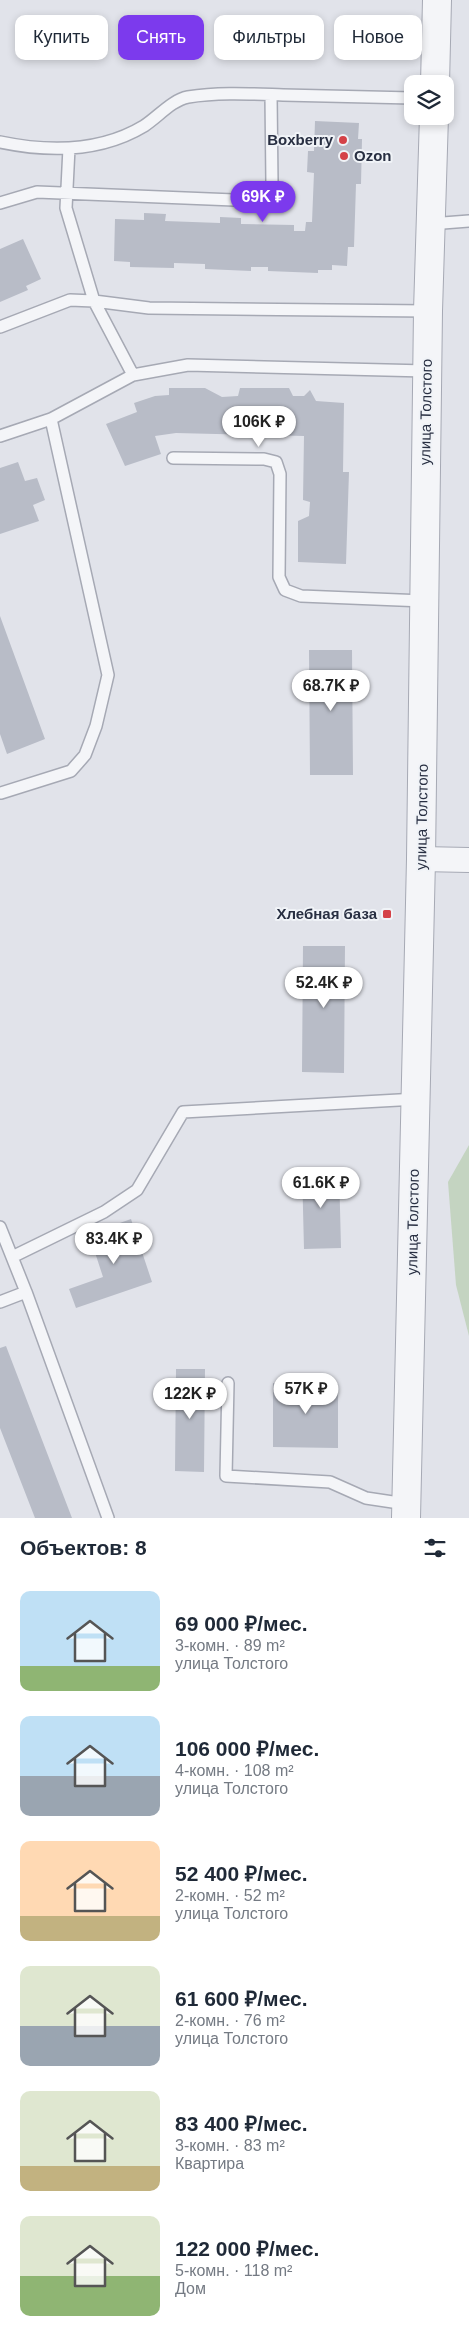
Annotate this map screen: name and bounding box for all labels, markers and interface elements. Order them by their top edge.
chip: Купить [15,15,108,60]
chip: Снять [118,15,204,60]
chip: Фильтры [214,15,324,60]
chip: Новое [334,15,422,60]
map controls [404,75,454,125]
button: layers [404,75,454,125]
place label: Boxberry [267,131,334,148]
marker: Boxberry [337,134,349,146]
place label: Ozon [354,147,392,164]
marker: Ozon [338,150,350,162]
pin: 69K ₽ [228,180,298,223]
text: 69K ₽ [241,188,285,205]
street label: улица Толстого [416,359,435,465]
pin: 106K ₽ [218,406,300,448]
text: 106K ₽ [233,413,285,430]
pin: 68.7K ₽ [285,670,377,712]
text: 68.7K ₽ [303,677,359,694]
street label: улица Толстого [412,764,431,870]
place label: Хлебная база [277,905,378,922]
marker: Хлебная база [381,908,393,920]
pin: 52.4K ₽ [278,966,370,1009]
text: 52.4K ₽ [296,974,352,991]
pin: 61.6K ₽ [275,1166,367,1209]
street label: улица Толстого [403,1169,422,1275]
text: 61.6K ₽ [293,1174,349,1191]
pin: 83.4K ₽ [68,1222,160,1265]
text: 83.4K ₽ [86,1230,142,1247]
pin: 57K ₽ [271,1372,341,1415]
pin: 122K ₽ [149,1378,231,1420]
text: 57K ₽ [284,1380,328,1397]
text: 122K ₽ [164,1385,216,1402]
icon: filters [421,1534,449,1562]
text: Объектов: 8 [20,1536,147,1559]
icon: home [60,1611,120,1671]
text: 69 000 ₽/мес. [175,1612,308,1635]
text: 3-комн. · 89 m² [175,1637,285,1654]
text: улица Толстого [175,1655,288,1672]
icon: home [60,1736,120,1796]
text: 106 000 ₽/мес. [175,1737,319,1760]
text: 4-комн. · 108 m² [175,1762,294,1779]
text: улица Толстого [175,1780,288,1797]
icon: home [60,1861,120,1921]
text: 52 400 ₽/мес. [175,1862,308,1885]
text: 2-комн. · 52 m² [175,1887,285,1904]
text: улица Толстого [175,1905,288,1922]
icon: home [60,1986,120,2046]
text: 61 600 ₽/мес. [175,1987,308,2010]
text: 2-комн. · 76 m² [175,2012,285,2029]
text: улица Толстого [175,2030,288,2047]
icon: home [60,2111,120,2171]
text: 83 400 ₽/мес. [175,2112,308,2135]
text: 3-комн. · 83 m² [175,2137,285,2154]
text: Квартира [175,2155,244,2172]
icon: home [60,2236,120,2296]
text: 122 000 ₽/мес. [175,2237,319,2260]
text: 5-комн. · 118 m² [175,2262,292,2279]
text: Дом [175,2280,206,2297]

